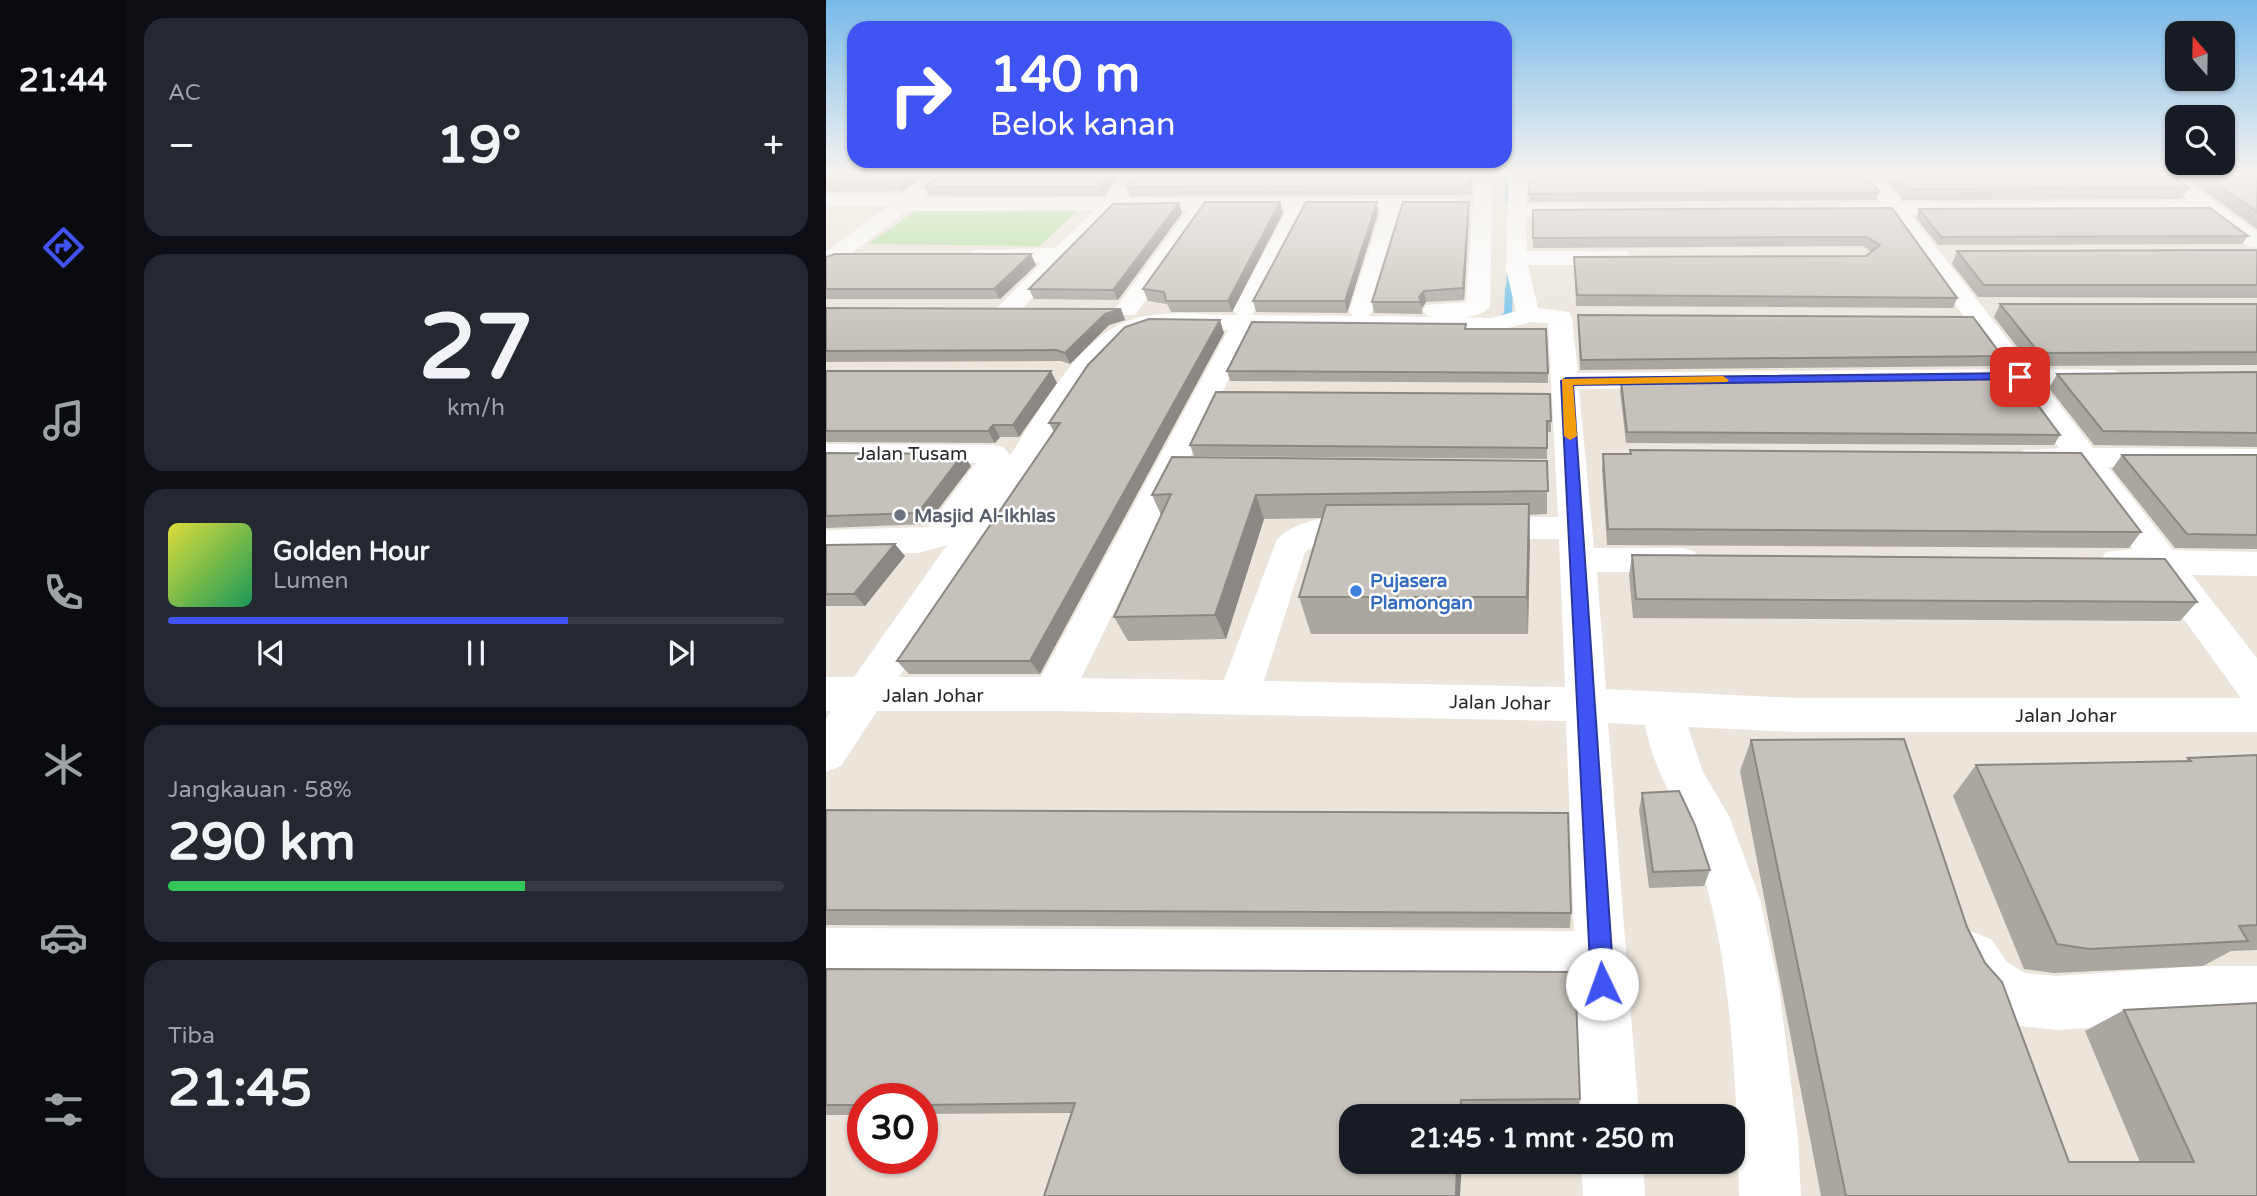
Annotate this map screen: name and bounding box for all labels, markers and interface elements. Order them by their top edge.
north arrow [2165,21,2235,91]
map controls [2165,21,2235,175]
text: 140 m [990,46,1140,105]
icon: right [875,49,966,140]
text: 21:44 [19,62,107,100]
text: AC [168,79,201,107]
button: search [2165,105,2235,175]
text: Belok kanan [990,106,1175,144]
text: 19° [436,114,521,177]
text: − [168,123,195,169]
text: + [763,123,784,169]
icon: directions [39,223,88,272]
text: 27 [419,293,533,403]
pin [1990,347,2050,407]
icon: arrive [2001,358,2039,396]
text: km/h [447,394,505,422]
icon: music [39,396,88,445]
street label: Jalan Tusam [857,443,967,465]
place label: Masjid Al-Ikhlas [914,505,1056,528]
marker: Masjid Al-Ikhlas [892,507,908,523]
text: Golden Hour [273,536,430,567]
text: Lumen [273,567,348,595]
icon: phone [39,568,88,617]
place label: Pujasera Plamongan [1370,570,1473,615]
marker: Pujasera Plamongan [1348,583,1364,599]
icon: previous [252,634,290,672]
icon: pause [457,634,495,672]
icon: next [662,634,700,672]
street label: Jalan Johar [882,685,984,707]
street label: Jalan Johar [1449,691,1552,715]
street label: Jalan Johar [2015,705,2117,727]
icon: climate [39,740,88,789]
text: Jangkauan · 58% [168,776,352,804]
text: 290 km [168,811,356,874]
icon: car [39,913,88,962]
position arrow [1565,947,1639,1021]
text: Tiba [168,1022,215,1050]
text: 21:45 [168,1057,312,1120]
speed limit sign: 30 [847,1083,938,1174]
icon: filters [39,1085,88,1134]
text: 21:45 · 1 mnt · 250 m [1410,1123,1674,1154]

